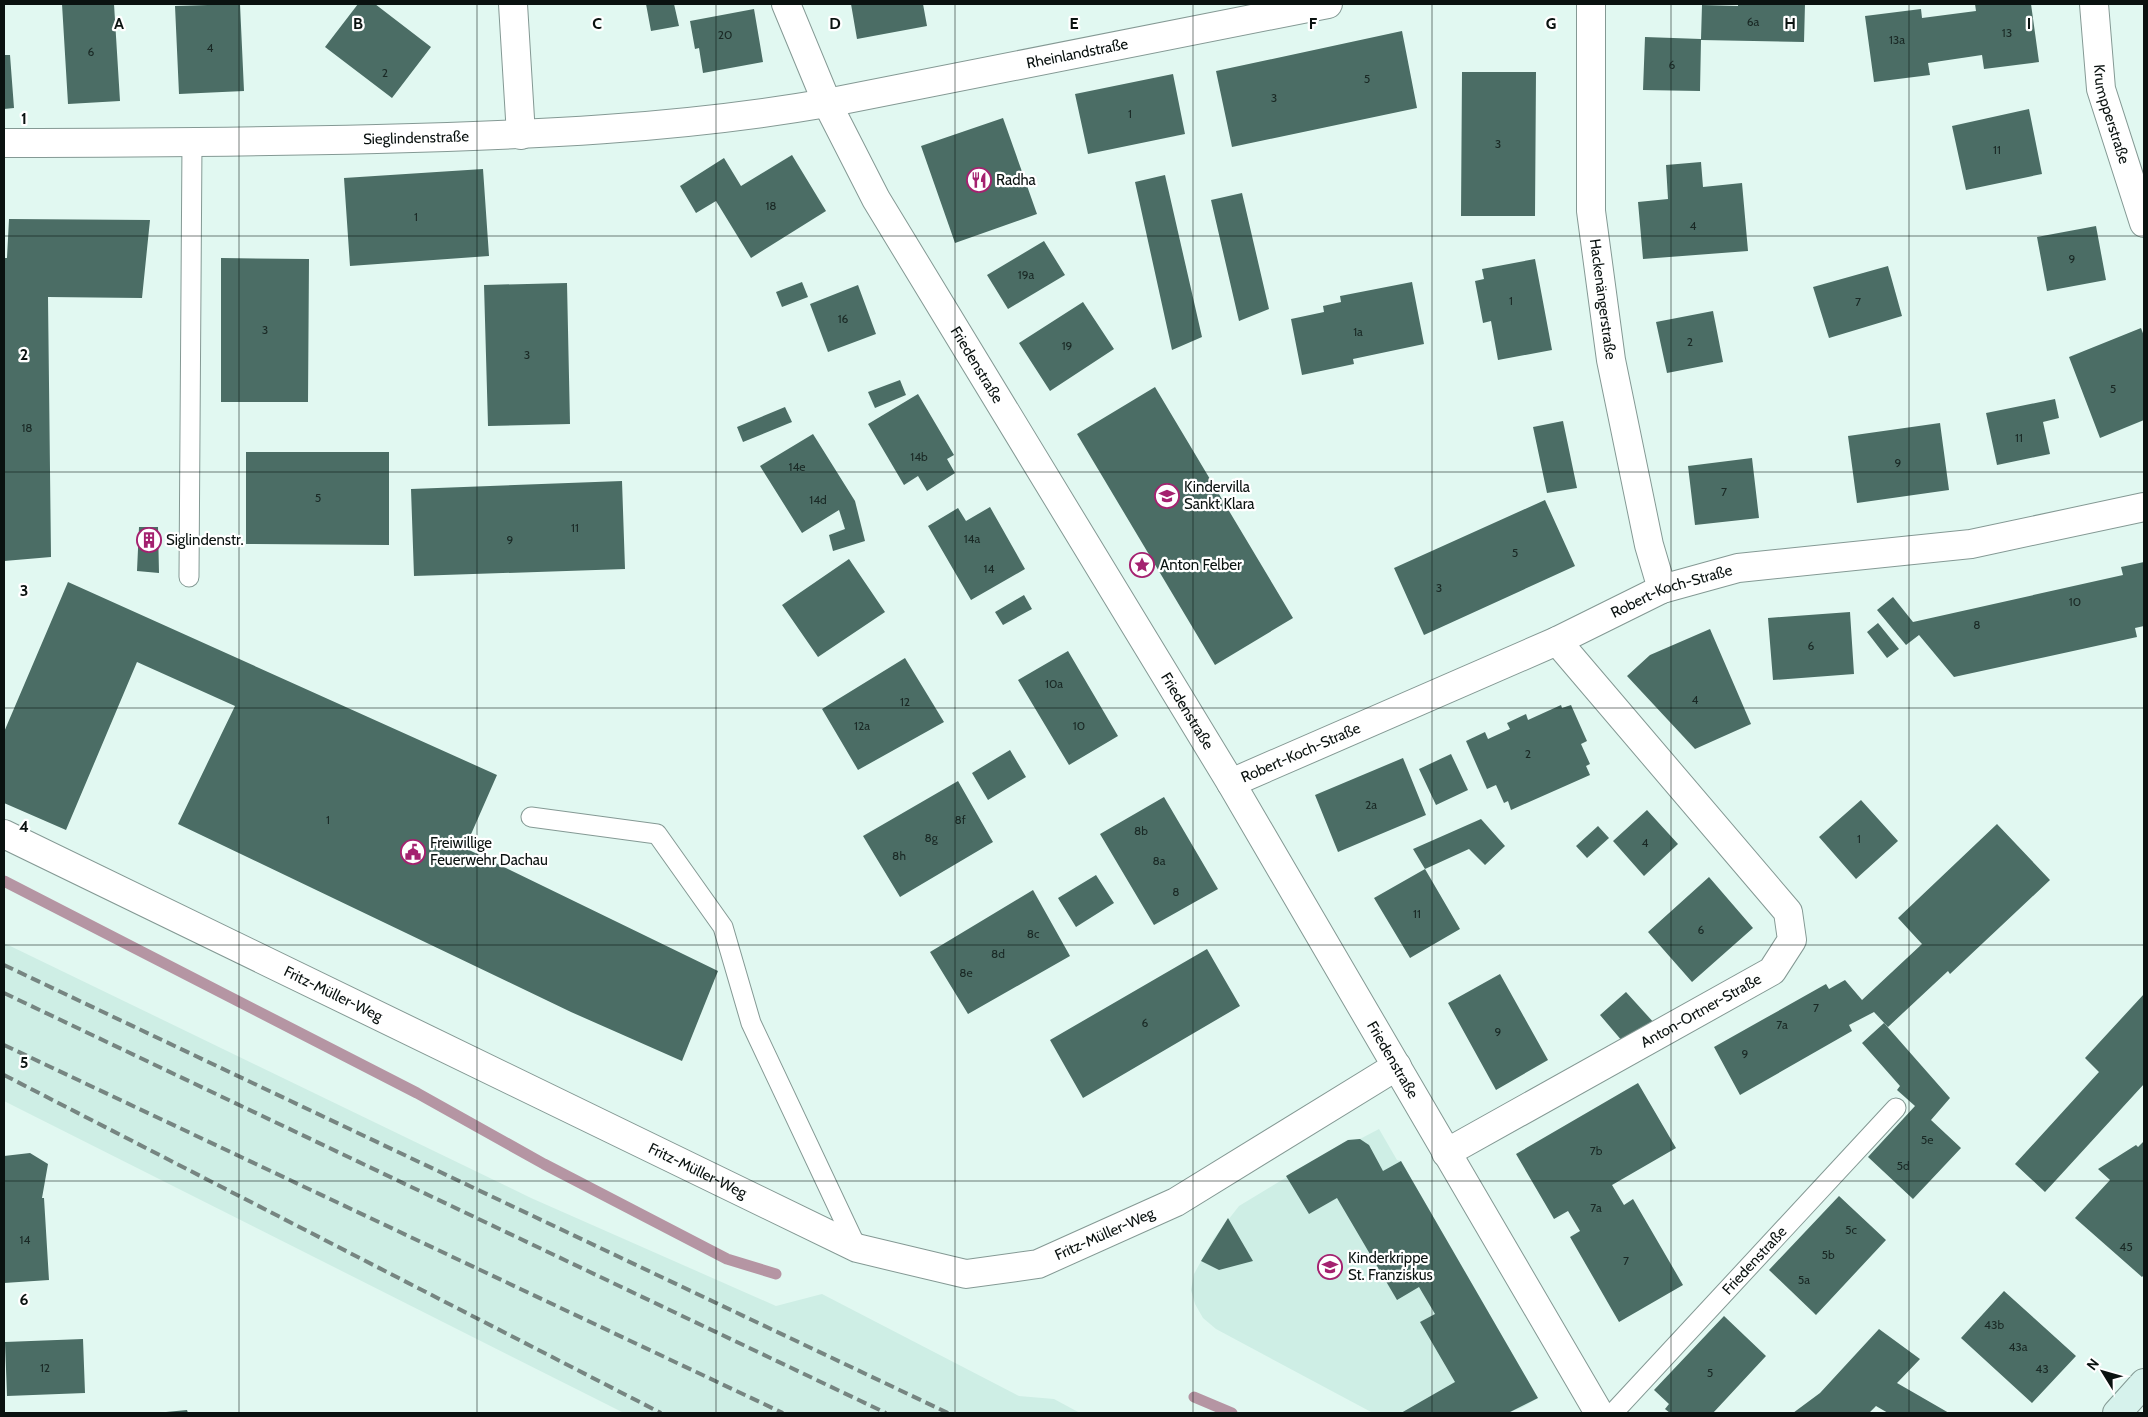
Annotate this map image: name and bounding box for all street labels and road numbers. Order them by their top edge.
street label: Rheinlandstraße [1025,35,1130,72]
street label: Krumpperstraße [2090,64,2134,166]
street label: Sieglindenstraße [363,127,470,148]
street label: Hackenängerstraße [1586,238,1620,361]
street label: Friedenstraße [947,323,1007,407]
street label: Robert-Koch-Straße [1608,561,1734,622]
street label: Friedenstraße [1157,669,1218,753]
street label: Robert-Koch-Straße [1238,719,1363,787]
street label: Fritz-Müller-Weg [281,962,386,1026]
street label: Anton-Ortner-Straße [1638,970,1765,1051]
street label: Friedenstraße [1363,1018,1422,1102]
street label: Fritz-Müller-Weg [645,1139,750,1202]
street label: Fritz-Müller-Weg [1052,1204,1158,1264]
street label: Friedenstraße [1718,1222,1791,1298]

